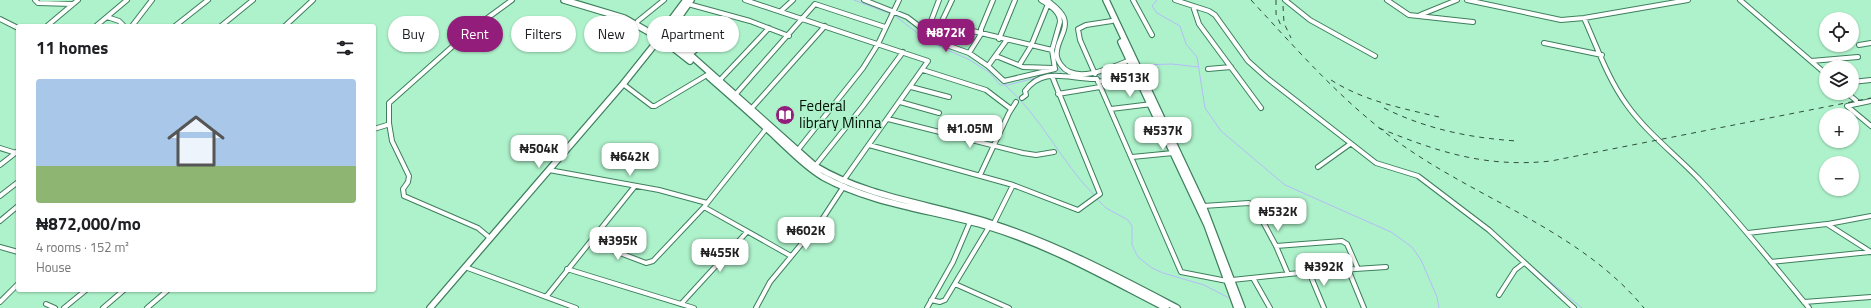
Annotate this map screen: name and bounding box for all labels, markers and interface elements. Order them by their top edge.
map controls [1819,12,1859,196]
button: locate [1819,12,1859,52]
chip: Buy [388,16,439,52]
chip: Rent [447,16,503,52]
chip: Filters [511,16,576,52]
chip: New [584,16,639,52]
chip: Apartment [647,16,739,52]
pin: ₦872K [918,19,974,53]
text: ₦872K [927,22,965,42]
text: 11 homes [36,35,108,61]
icon: filters [334,37,356,59]
button: layers [1819,60,1859,100]
pin: ₦513K [1102,64,1158,98]
text: ₦513K [1111,67,1149,87]
place label: Federal library Minna [799,94,882,134]
library icon: Federal library Minna [774,104,796,126]
icon: home [160,105,232,177]
button: + [1819,108,1859,148]
pin: ₦1.05M [937,115,1003,149]
pin: ₦537K [1135,117,1191,151]
text: ₦1.05M [947,118,993,138]
text: ₦537K [1144,120,1182,140]
pin: ₦504K [511,135,567,169]
text: ₦504K [520,138,558,158]
pin: ₦642K [602,143,658,177]
text: ₦642K [611,146,649,166]
button: − [1819,156,1859,196]
pin: ₦532K [1250,198,1306,232]
text: ₦532K [1259,201,1297,221]
text: ₦872,000/mo [36,211,141,237]
pin: ₦602K [778,217,834,251]
text: ₦602K [787,220,825,240]
pin: ₦395K [590,227,646,261]
text: ₦395K [599,230,637,250]
text: 4 rooms · 152 m² [36,237,129,257]
pin: ₦455K [692,239,748,273]
text: ₦455K [701,242,739,262]
pin: ₦392K [1296,253,1352,287]
text: ₦392K [1305,256,1343,276]
text: House [36,257,71,277]

